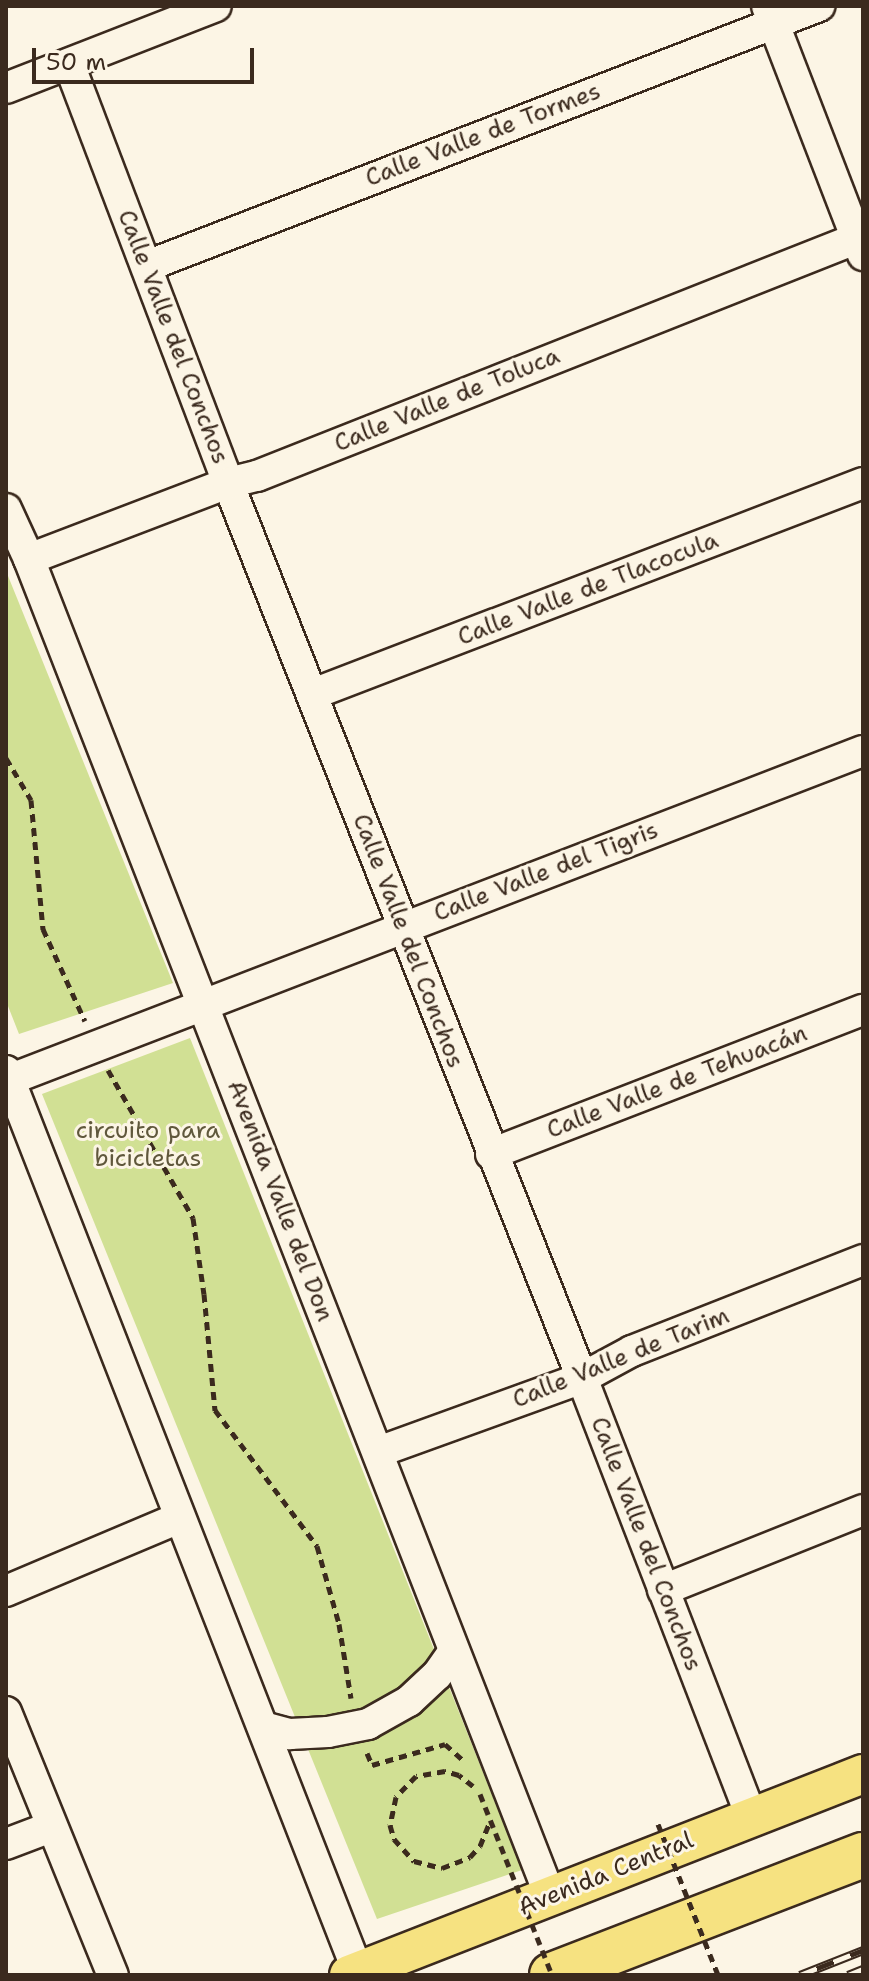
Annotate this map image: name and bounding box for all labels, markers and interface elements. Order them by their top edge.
scale bar [36,32,258,82]
text: 50 m [46,46,106,78]
street label: Calle Valle de Tormes [361,77,605,193]
street label: Calle Valle del Conchos [111,206,235,468]
street label: Calle Valle de Toluca [330,342,564,458]
street label: Calle Valle de Tlacocula [454,526,722,652]
street label: Calle Valle del Conchos [346,810,470,1072]
street label: Calle Valle del Tigris [430,816,662,928]
street label: Calle Valle de Tehuacán [543,1019,811,1145]
street label: Avenida Valle del Don [221,1076,339,1326]
park label: circuito para bicicletas [76,1117,220,1173]
street label: Calle Valle de Tarim [509,1301,733,1415]
street label: Calle Valle del Conchos [584,1413,708,1675]
street label: Avenida Central [514,1826,698,1922]

